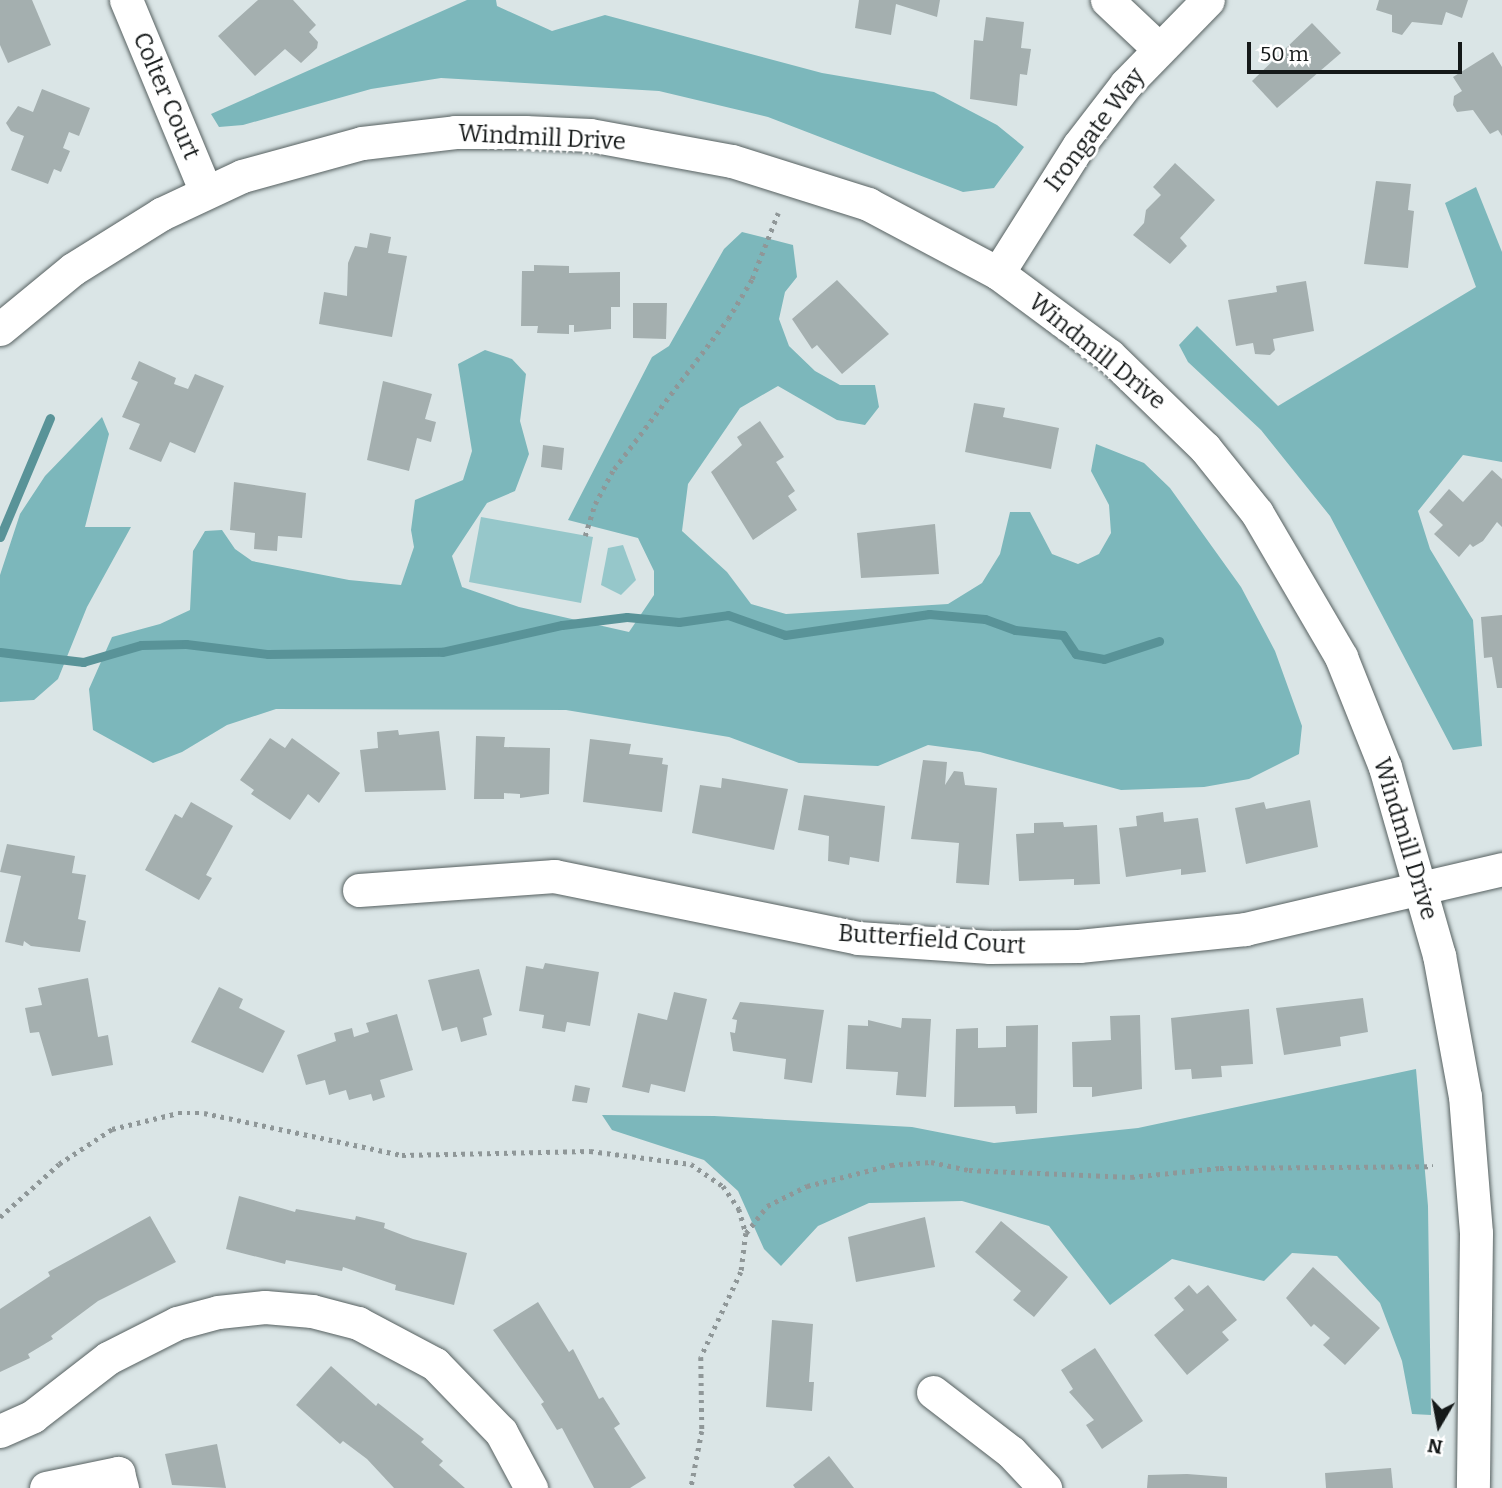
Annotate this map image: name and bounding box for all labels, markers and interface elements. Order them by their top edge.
street label: Colter Court [126,28,206,164]
scale bar [1250,28,1465,72]
text: 50 m [1260,41,1309,67]
street label: Irongate Way [1039,62,1151,198]
street label: Windmill Drive [457,119,627,157]
street label: Windmill Drive [1023,288,1171,416]
street label: Windmill Drive [1367,755,1443,923]
street label: Butterfield Court [837,919,1027,961]
north arrow [1404,1390,1474,1460]
text: N [1426,1434,1444,1459]

